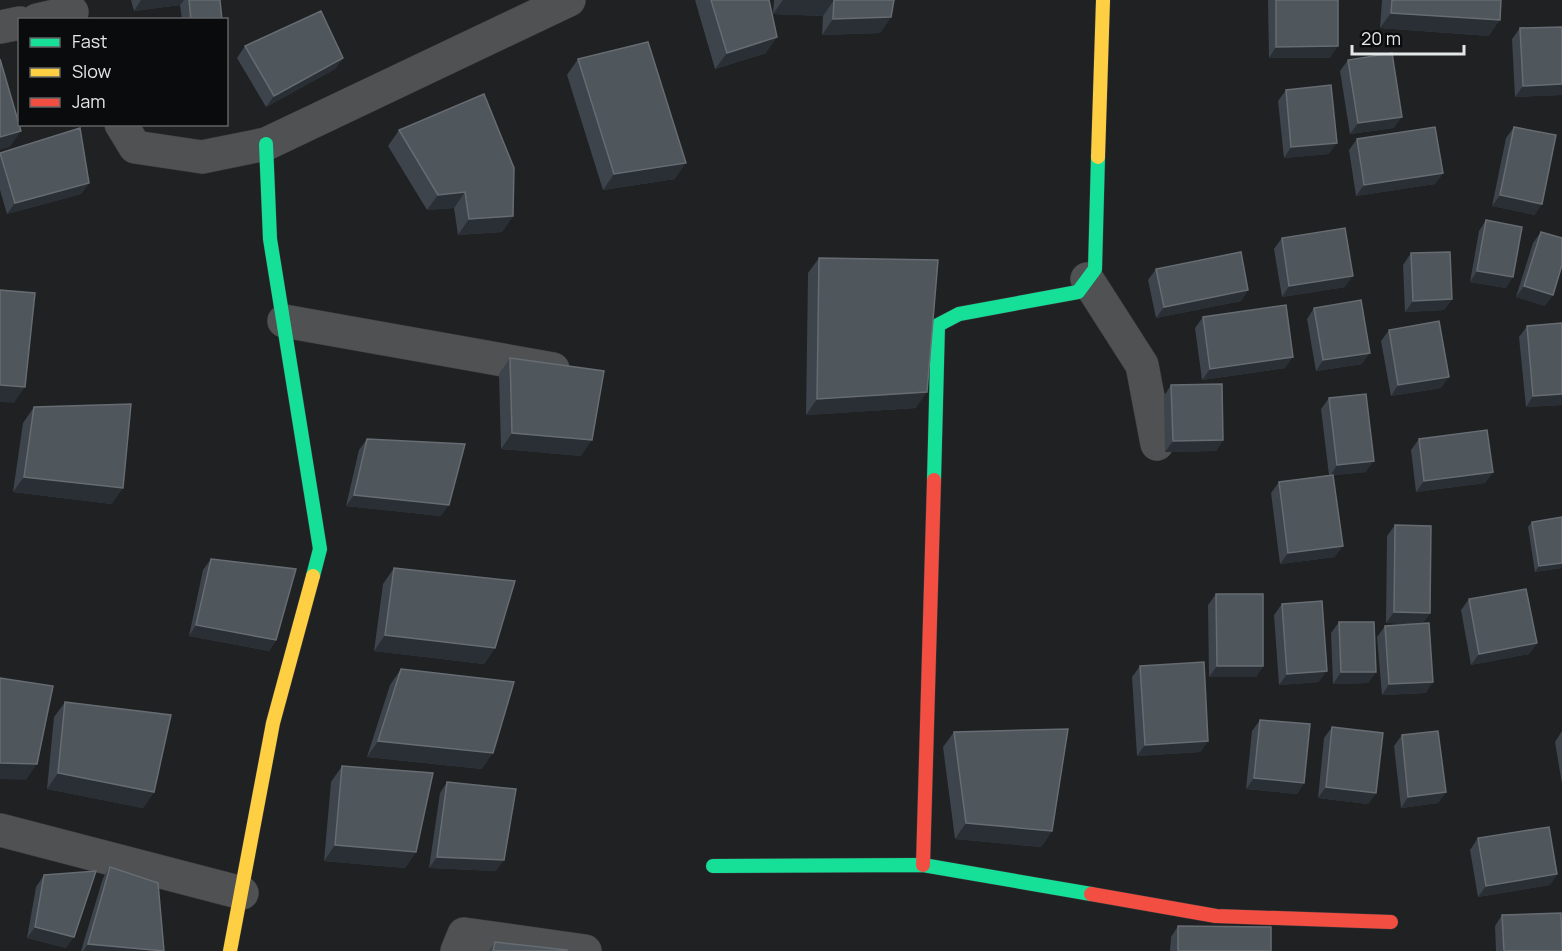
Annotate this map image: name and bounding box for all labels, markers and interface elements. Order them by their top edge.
legend [18,18,228,126]
scale bar [1352,18,1464,56]
text: 20 m [1361,26,1401,50]
text: Fast [72,29,107,53]
text: Slow [72,59,112,83]
text: Jam [72,89,106,113]

